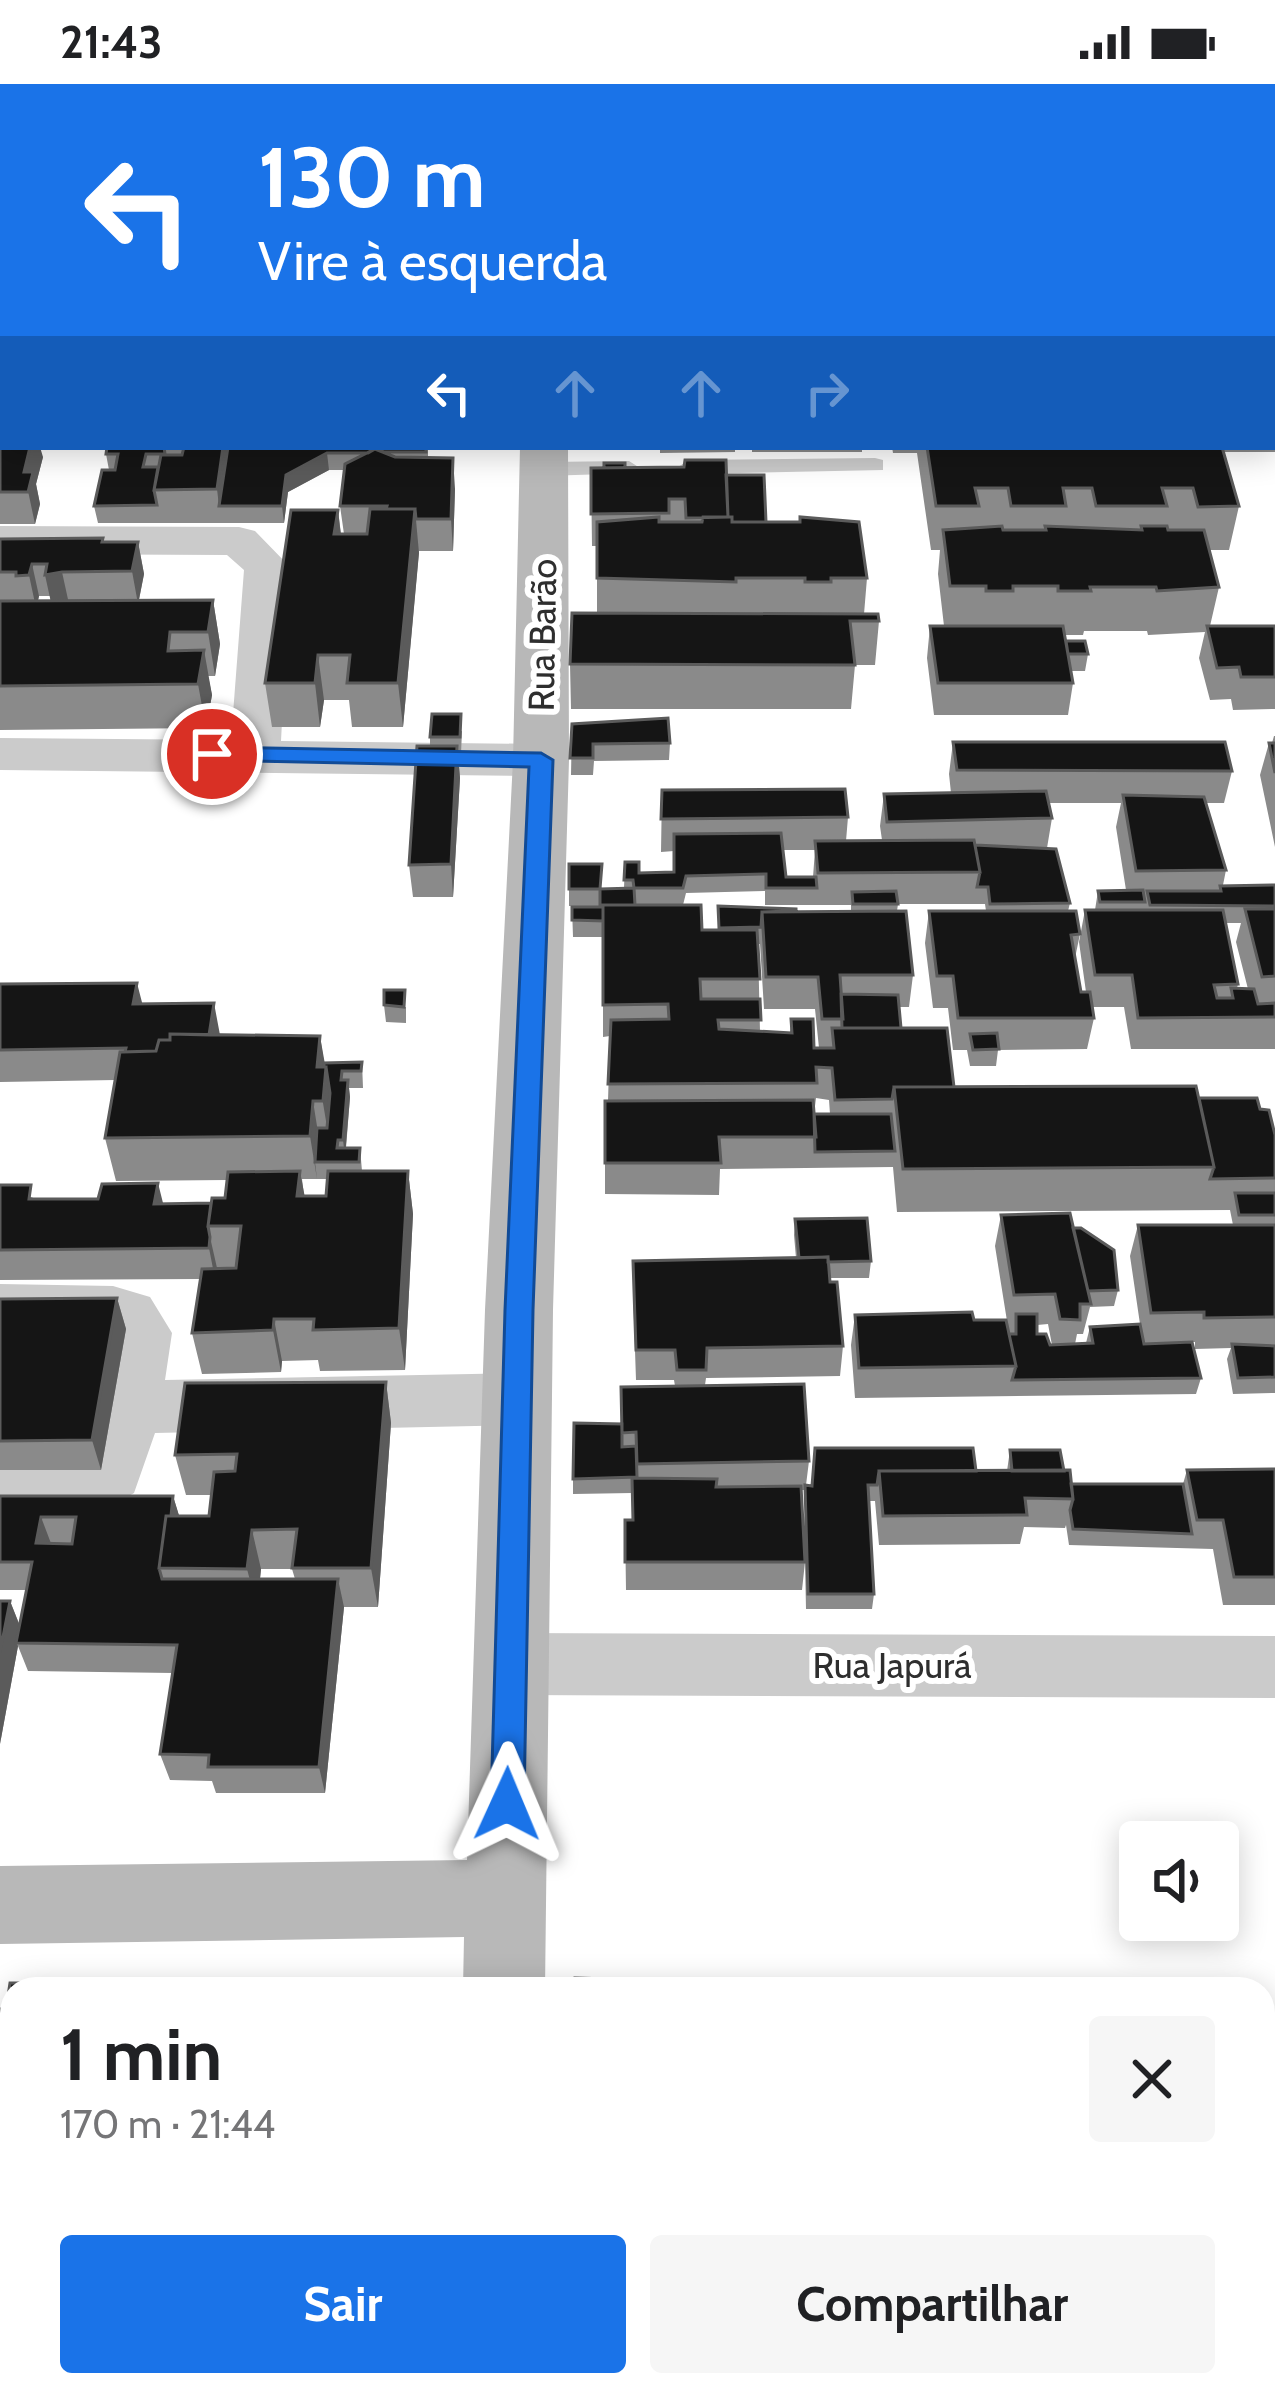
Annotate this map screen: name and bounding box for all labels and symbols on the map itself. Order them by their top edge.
street label: Rua Barão [519,558,565,712]
pin [161,703,263,805]
street label: Rua Japurá [813,1643,971,1687]
position arrow [444,1741,570,1867]

